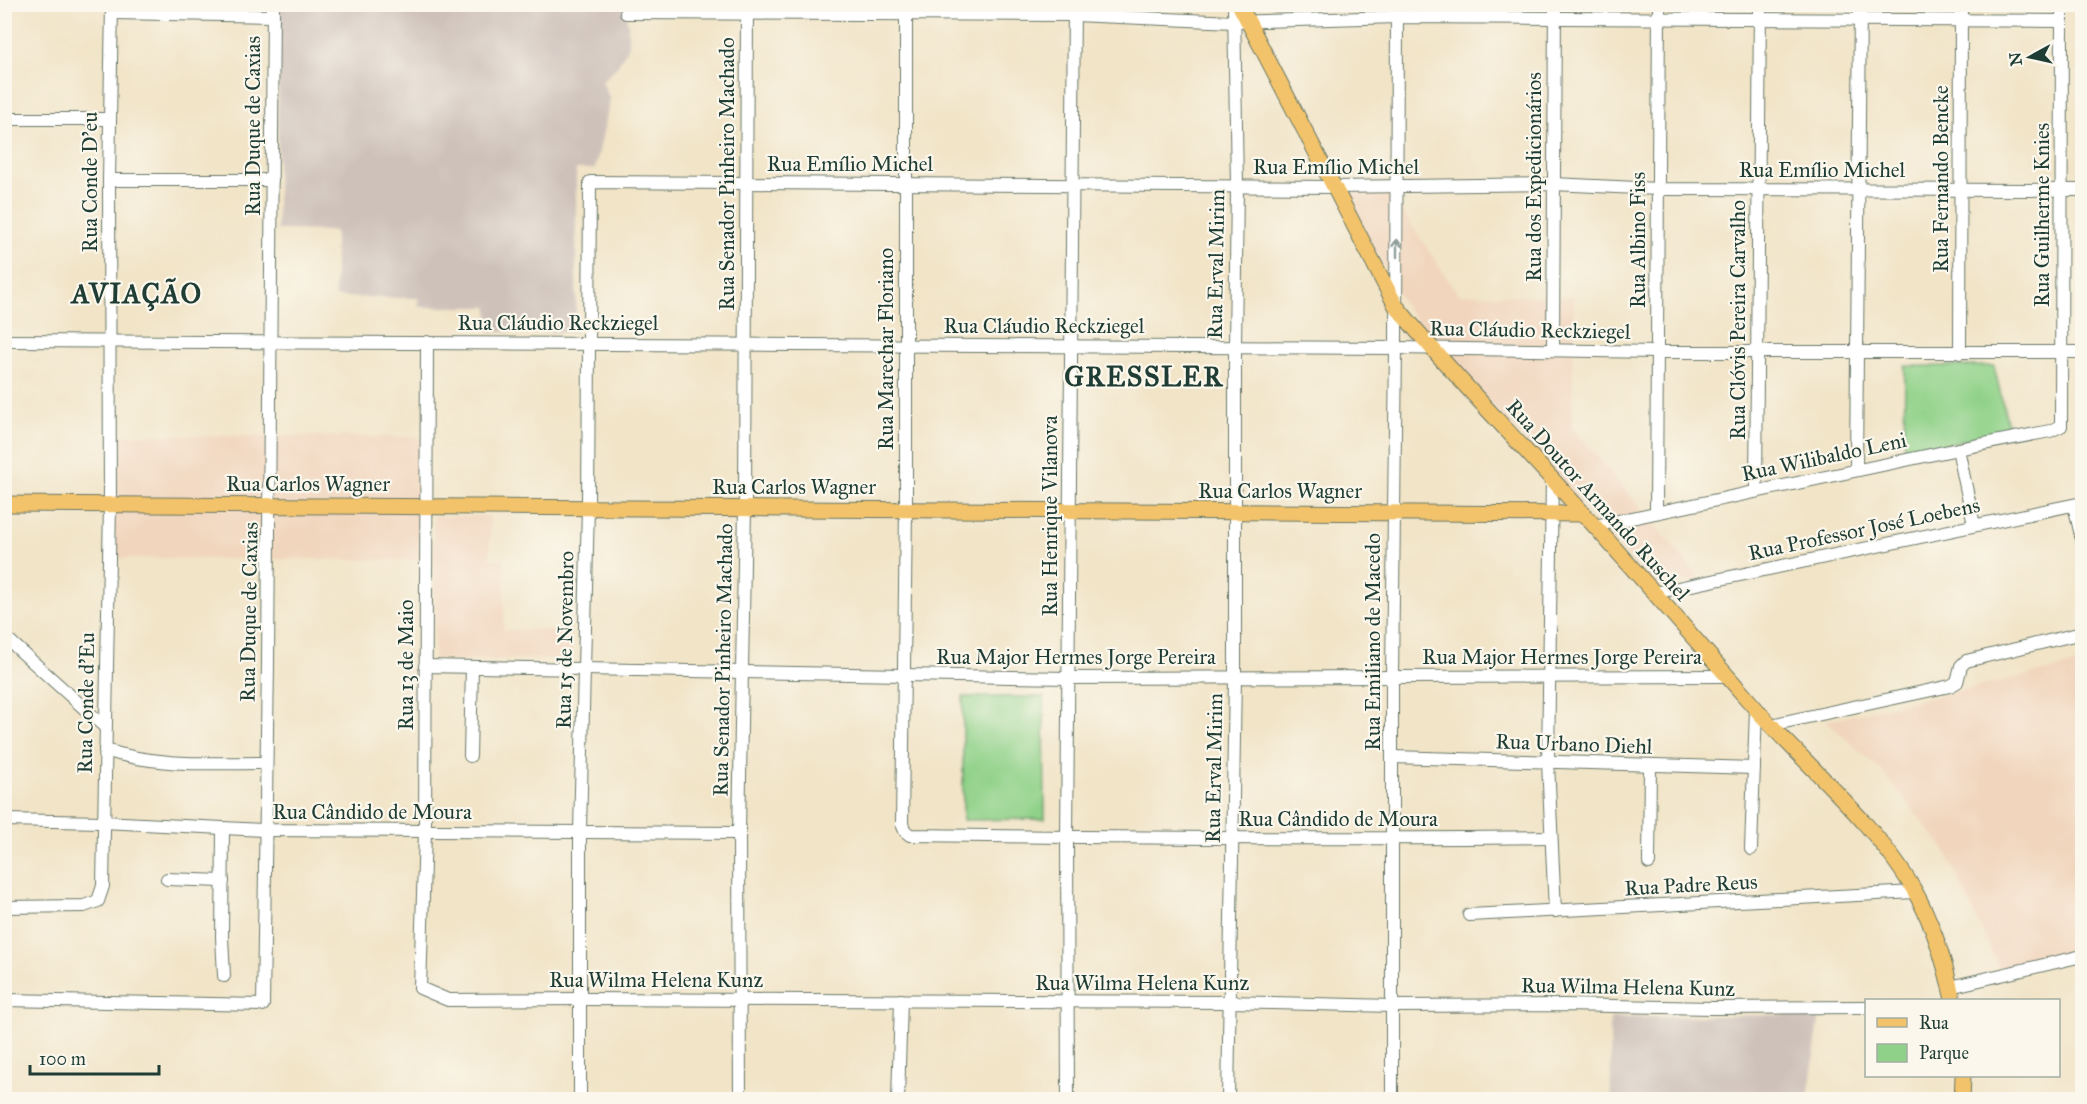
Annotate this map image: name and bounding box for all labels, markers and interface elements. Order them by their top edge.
north arrow [2000,27,2060,87]
street label: Rua Duque de Caxias [240,36,266,216]
street label: Rua Senador Pinheiro Machado [714,37,740,311]
text: N [2005,51,2026,67]
street label: Rua dos Expedicionários [1521,72,1547,282]
street label: Rua Fernando Bencke [1928,85,1954,273]
street label: Rua Conde D'eu [77,112,103,252]
street label: Rua Guilherme Knies [2029,123,2055,307]
street label: Rua Emílio Michel [767,151,934,177]
street label: Rua Emílio Michel [1253,154,1420,180]
street label: Rua Emílio Michel [1739,157,1906,183]
street label: Rua Albino Fiss [1625,172,1651,308]
street label: Rua Erval Mirim [1202,188,1230,339]
street label: Rua Clóvis Pereira Carvalho [1725,200,1751,440]
one-way arrow [1391,238,1403,258]
street label: Rua Marechar Floriano [873,247,899,450]
district label: AVIAÇÃO [69,277,203,311]
street label: Rua Cláudio Reckziegel [457,310,659,336]
street label: Rua Cláudio Reckziegel [943,313,1145,339]
street label: Rua Cláudio Reckziegel [1429,315,1631,345]
district label: GRESSLER [1064,360,1224,393]
street label: Rua Doutor Armando Ruschel [1501,394,1696,606]
street label: Rua Henrique Vilanova [1037,415,1063,617]
street label: Rua Wilibaldo Leni [1739,427,1909,487]
street label: Rua Carlos Wagner [226,471,390,497]
street label: Rua Carlos Wagner [712,474,876,500]
street label: Rua Carlos Wagner [1198,478,1362,504]
street label: Rua Professor José Loebens [1746,492,1982,566]
street label: Rua Duque de Caxias [234,522,264,702]
street label: Rua Senador Pinheiro Machado [708,523,738,797]
street label: Rua Emiliano de Macedo [1360,533,1386,751]
street label: Rua 15 de Novembro [550,550,580,729]
street label: Rua 13 de Maio [393,599,419,731]
street label: Rua Conde d'Eu [72,632,100,774]
street label: Rua Major Hermes Jorge Pereira [936,644,1216,670]
street label: Rua Major Hermes Jorge Pereira [1422,644,1702,670]
street label: Rua Erval Mirim [1200,692,1228,843]
street label: Rua Urbano Diehl [1495,728,1653,760]
street label: Rua Cândido de Moura [272,799,472,825]
street label: Rua Cândido de Moura [1238,806,1438,832]
street label: Rua Padre Reus [1624,869,1758,901]
street label: Rua Wilma Helena Kunz [549,967,763,993]
street label: Rua Wilma Helena Kunz [1035,970,1249,996]
street label: Rua Wilma Helena Kunz [1521,972,1736,1002]
legend [1865,999,2060,1077]
text: Rua [1919,1012,1949,1034]
scale bar [30,1038,159,1076]
text: Parque [1919,1042,1969,1065]
text: 100 m [39,1048,86,1070]

